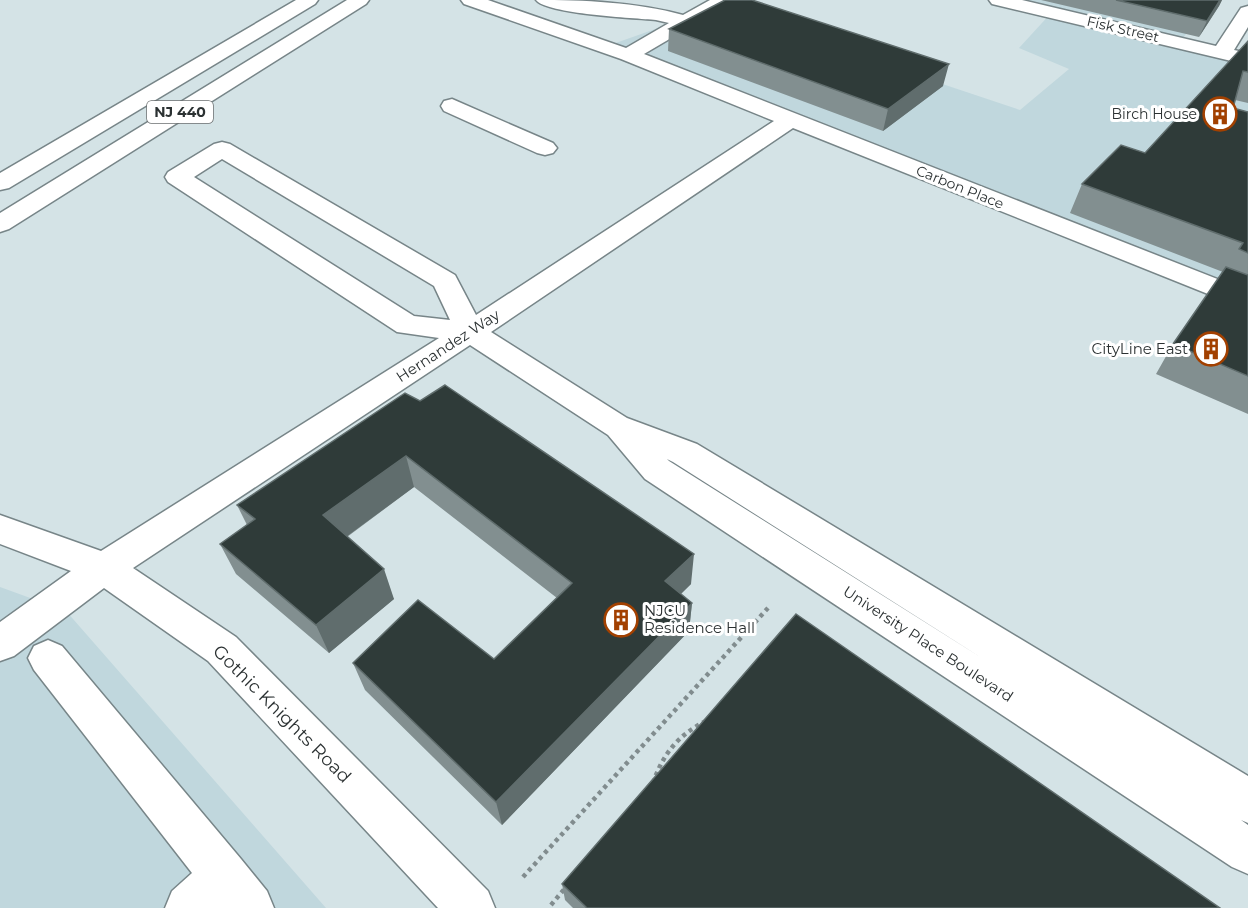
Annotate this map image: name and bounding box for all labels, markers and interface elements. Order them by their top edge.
street label: Fisk Street [1085,12,1161,46]
building icon: Birch House [1202,96,1238,132]
road number: NJ 440 [147,101,213,123]
place label: Birch House [1111,105,1197,123]
street label: Carbon Place [913,161,1007,213]
street label: Hernandez Way [392,305,504,386]
building icon: CityLine East [1193,331,1229,367]
place label: CityLine East [1092,339,1188,358]
street label: University Place Boulevard [840,581,1017,706]
place label: NJCU Residence Hall [644,601,755,637]
building icon: NJCU Residence Hall [603,602,639,638]
street label: Gothic Knights Road [208,640,356,788]

